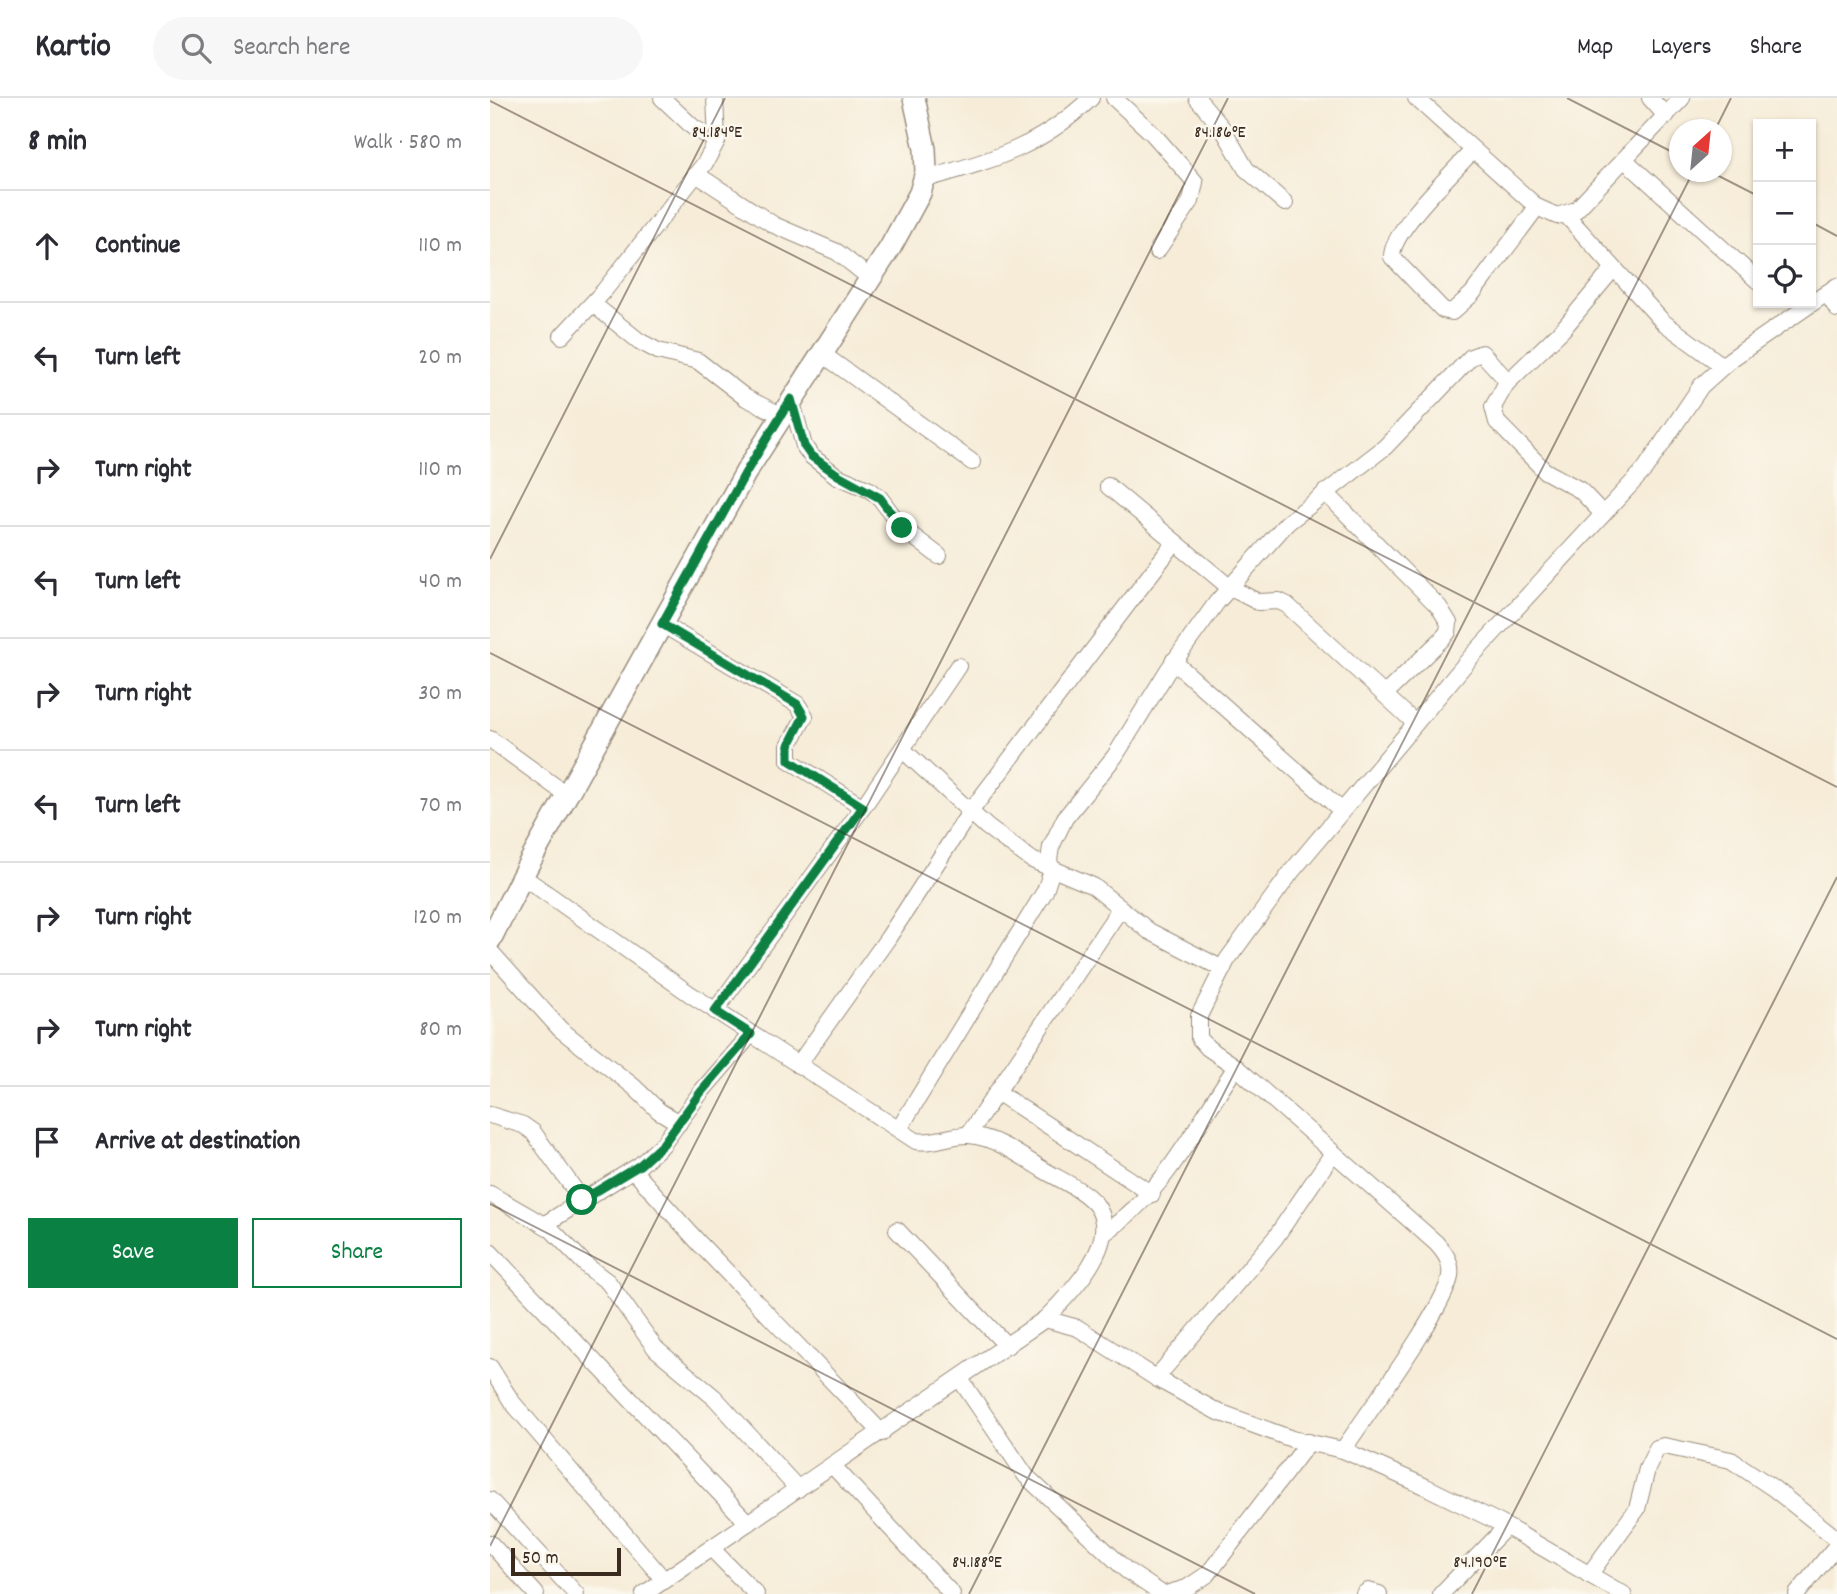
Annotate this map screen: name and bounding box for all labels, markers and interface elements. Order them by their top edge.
search box [153,17,643,80]
text: Kartio [35,25,111,72]
icon: search [177,29,215,67]
text: Search here [233,30,350,67]
text: Map [1577,31,1613,65]
text: Layers [1651,31,1712,65]
text: Share [1750,31,1802,65]
north arrow [1669,119,1732,182]
map controls [1753,119,1816,308]
button: + [1753,119,1816,182]
text: 84.184°E [692,121,742,146]
text: 84.186°E [1194,121,1246,146]
text: 8 min [28,122,87,165]
text: Walk · 580 m [354,127,462,160]
button: − [1753,182,1816,245]
icon: ahead [28,227,66,265]
text: Continue [95,228,180,265]
text: 110 m [418,230,462,263]
button: locate [1753,245,1816,308]
icon: left [28,339,66,377]
text: Turn left [95,340,181,377]
text: 20 m [418,342,462,375]
icon: right [28,451,66,489]
text: Turn right [95,452,192,489]
text: 110 m [418,454,462,487]
route end [886,512,917,543]
icon: left [28,563,66,601]
text: Turn left [95,564,181,601]
text: 40 m [419,566,462,599]
icon: right [28,675,66,713]
text: Turn right [95,676,192,713]
text: 30 m [418,678,462,711]
icon: left [28,787,66,825]
text: Turn left [95,788,181,825]
text: 70 m [420,790,462,823]
icon: right [28,899,66,937]
text: Turn right [95,900,192,937]
text: 120 m [413,902,462,935]
icon: right [28,1011,66,1049]
text: Turn right [95,1012,192,1049]
text: 80 m [419,1014,462,1047]
icon: arrive [28,1123,66,1161]
text: Arrive at destination [95,1124,300,1161]
route start [566,1184,597,1215]
button: Save [28,1218,238,1288]
button: Share [252,1218,462,1288]
scale bar [511,1545,621,1577]
text: 50 m [522,1546,559,1573]
text: 84.188°E [952,1551,1002,1576]
text: 84.190°E [1453,1551,1507,1576]

